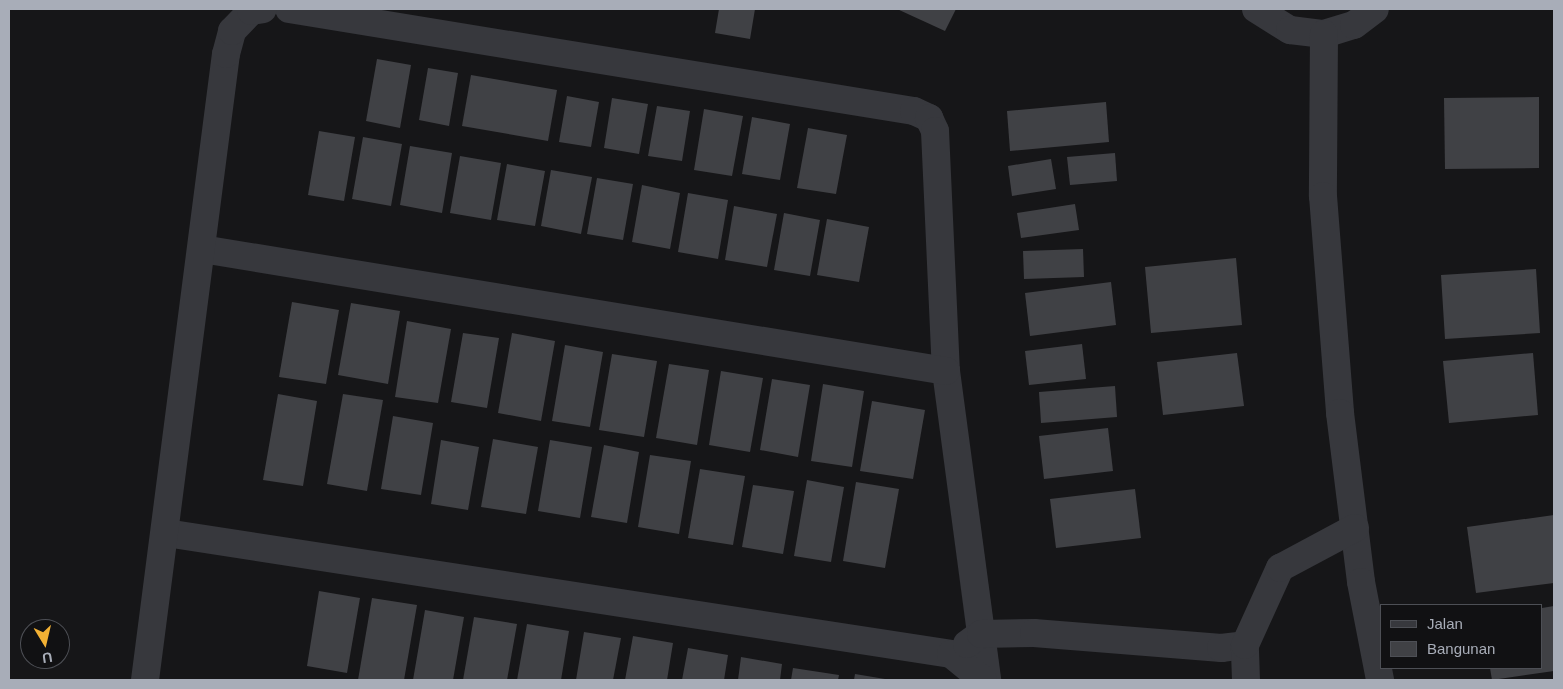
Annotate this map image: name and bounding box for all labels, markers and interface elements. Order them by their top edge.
legend [1380,604,1543,669]
text: Jalan [1427,615,1463,632]
north arrow [20,619,70,669]
text: Bangunan [1427,640,1495,657]
text: U [41,649,53,667]

